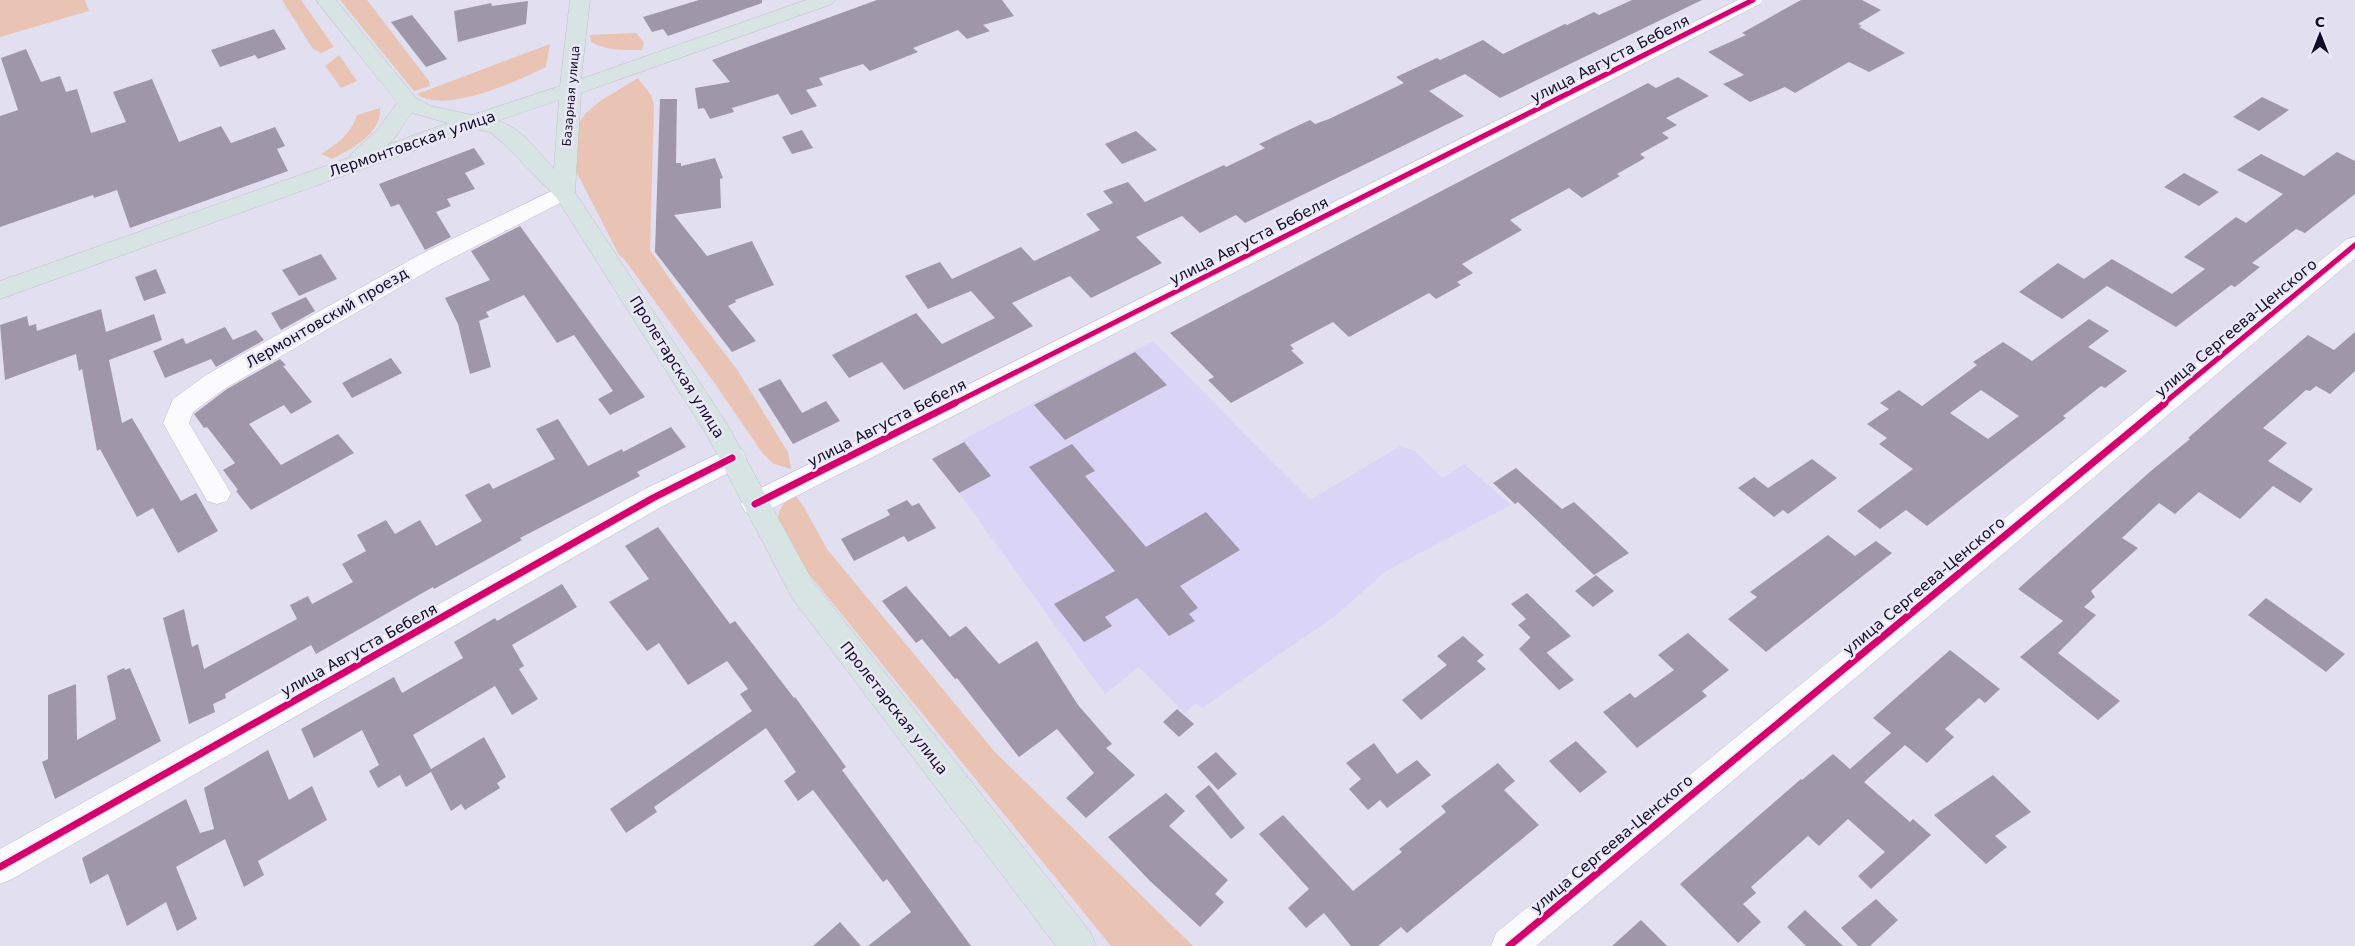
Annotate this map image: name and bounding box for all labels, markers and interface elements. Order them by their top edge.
north arrow [2295,10,2345,60]
street label: улица Августа Бебеля [1528,11,1692,107]
text: С [2315,14,2325,30]
street label: Базарная улица [560,45,582,147]
street label: Лермонтовская улица [326,107,498,181]
street label: улица Августа Бебеля [1167,193,1331,289]
street label: улица Сергеева-Ценского [2151,255,2321,401]
street label: Лермонтовский проезд [243,264,411,372]
street label: Пролетарская улица [626,293,728,441]
street label: улица Августа Бебеля [805,375,969,471]
street label: улица Сергеева-Ценского [1839,513,2009,659]
street label: улица Августа Бебеля [278,600,440,700]
street label: Пролетарская улица [836,638,952,778]
street label: улица Сергеева-Ценского [1527,771,1697,917]

